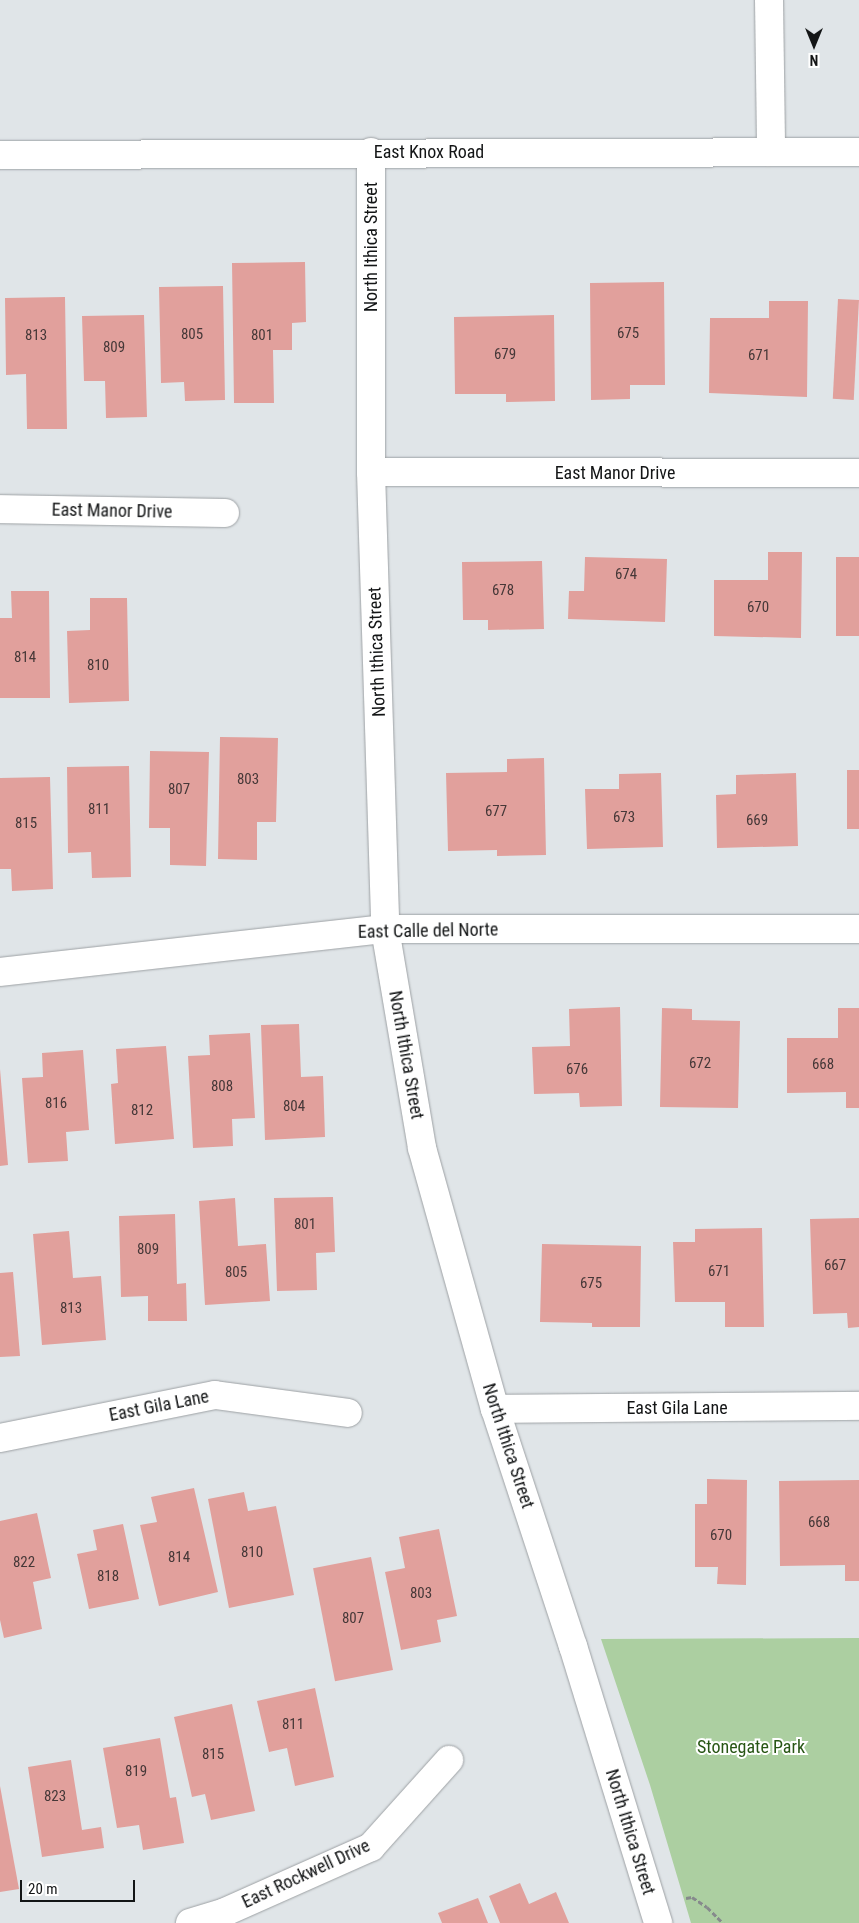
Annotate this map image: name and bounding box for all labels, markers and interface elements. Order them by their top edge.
north arrow [789,20,839,70]
text: N [810,52,818,68]
street label: East Knox Road [374,141,484,163]
street label: North Ithica Street [360,182,382,312]
house number: 675 [617,325,639,343]
house number: 805 [181,326,203,344]
house number: 813 [25,327,47,345]
house number: 801 [251,327,273,345]
house number: 809 [103,339,125,357]
house number: 679 [494,346,516,364]
house number: 671 [748,347,770,365]
street label: East Manor Drive [555,462,675,484]
street label: East Manor Drive [51,499,173,523]
house number: 674 [615,566,637,584]
house number: 678 [492,582,514,600]
street label: North Ithica Street [364,587,390,717]
house number: 670 [747,599,769,617]
house number: 814 [14,649,36,667]
house number: 810 [87,657,109,675]
house number: 803 [237,771,259,789]
house number: 807 [168,781,190,799]
house number: 811 [88,801,110,819]
house number: 677 [485,803,507,821]
house number: 673 [613,809,635,827]
house number: 669 [746,812,768,830]
house number: 815 [15,815,37,833]
street label: East Calle del Norte [358,919,498,943]
street label: North Ithica Street [384,989,428,1121]
house number: 672 [689,1055,711,1073]
house number: 668 [812,1056,834,1074]
house number: 676 [566,1061,588,1079]
house number: 808 [211,1078,233,1096]
house number: 816 [45,1095,67,1113]
house number: 804 [283,1098,305,1116]
house number: 812 [131,1102,153,1120]
house number: 801 [294,1216,316,1234]
house number: 809 [137,1241,159,1259]
house number: 667 [824,1257,846,1275]
house number: 671 [708,1263,730,1281]
house number: 805 [225,1264,247,1282]
house number: 675 [580,1275,602,1293]
house number: 813 [60,1300,82,1318]
street label: North Ithica Street [478,1381,538,1511]
street label: East Gila Lane [107,1386,211,1426]
street label: East Gila Lane [626,1397,728,1419]
house number: 668 [808,1514,830,1532]
house number: 670 [710,1527,732,1545]
house number: 810 [241,1544,263,1562]
house number: 814 [168,1549,190,1567]
house number: 822 [13,1554,35,1572]
house number: 818 [97,1568,119,1586]
house number: 803 [410,1585,432,1603]
house number: 807 [342,1610,364,1628]
house number: 811 [282,1716,304,1734]
park label: Stonegate Park [697,1736,805,1758]
house number: 815 [202,1746,224,1764]
house number: 819 [125,1763,147,1781]
street label: North Ithica Street [601,1767,659,1897]
house number: 823 [44,1788,66,1806]
street label: East Rockwell Drive [239,1835,373,1913]
scale bar [22,1870,138,1902]
text: 20 m [28,1880,58,1898]

